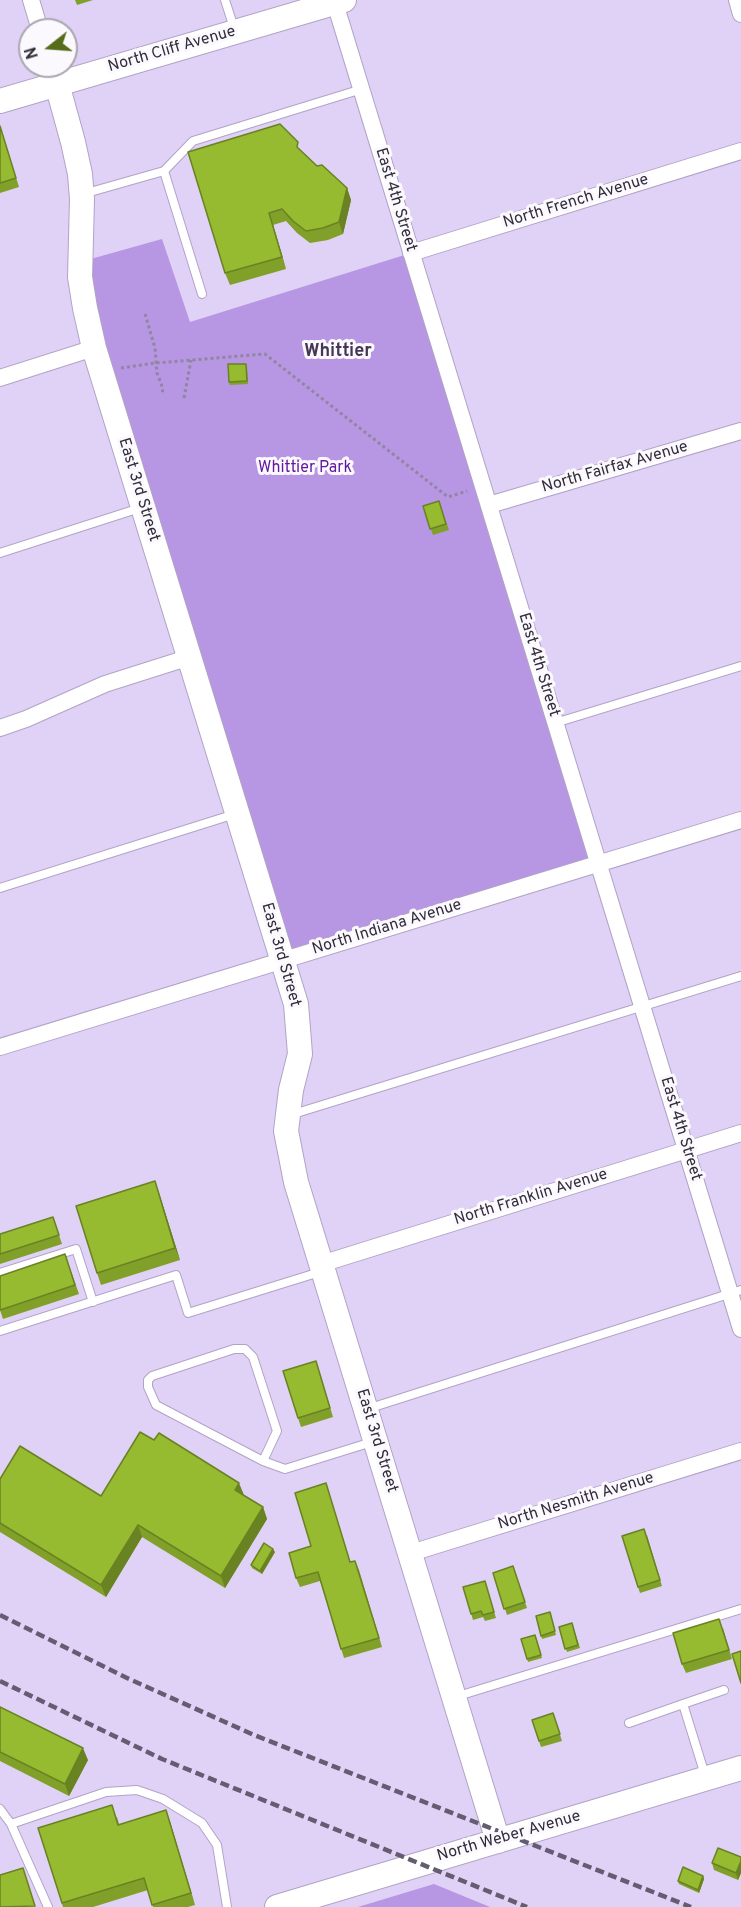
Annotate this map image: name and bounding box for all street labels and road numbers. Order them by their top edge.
street label: North Cliff Avenue [106,23,238,77]
street label: East 4th Street [370,146,420,254]
street label: North French Avenue [501,171,651,233]
street label: East 3rd Street [113,436,163,544]
street label: North Fairfax Avenue [540,438,690,498]
street label: East 4th Street [513,611,563,719]
street label: North Indiana Avenue [310,896,464,960]
street label: East 3rd Street [256,901,304,1009]
street label: East 4th Street [655,1075,705,1183]
street label: North Franklin Avenue [452,1166,610,1230]
street label: East 3rd Street [351,1387,401,1495]
street label: North Nesmith Avenue [496,1469,656,1535]
street label: North Weber Avenue [435,1807,583,1867]

